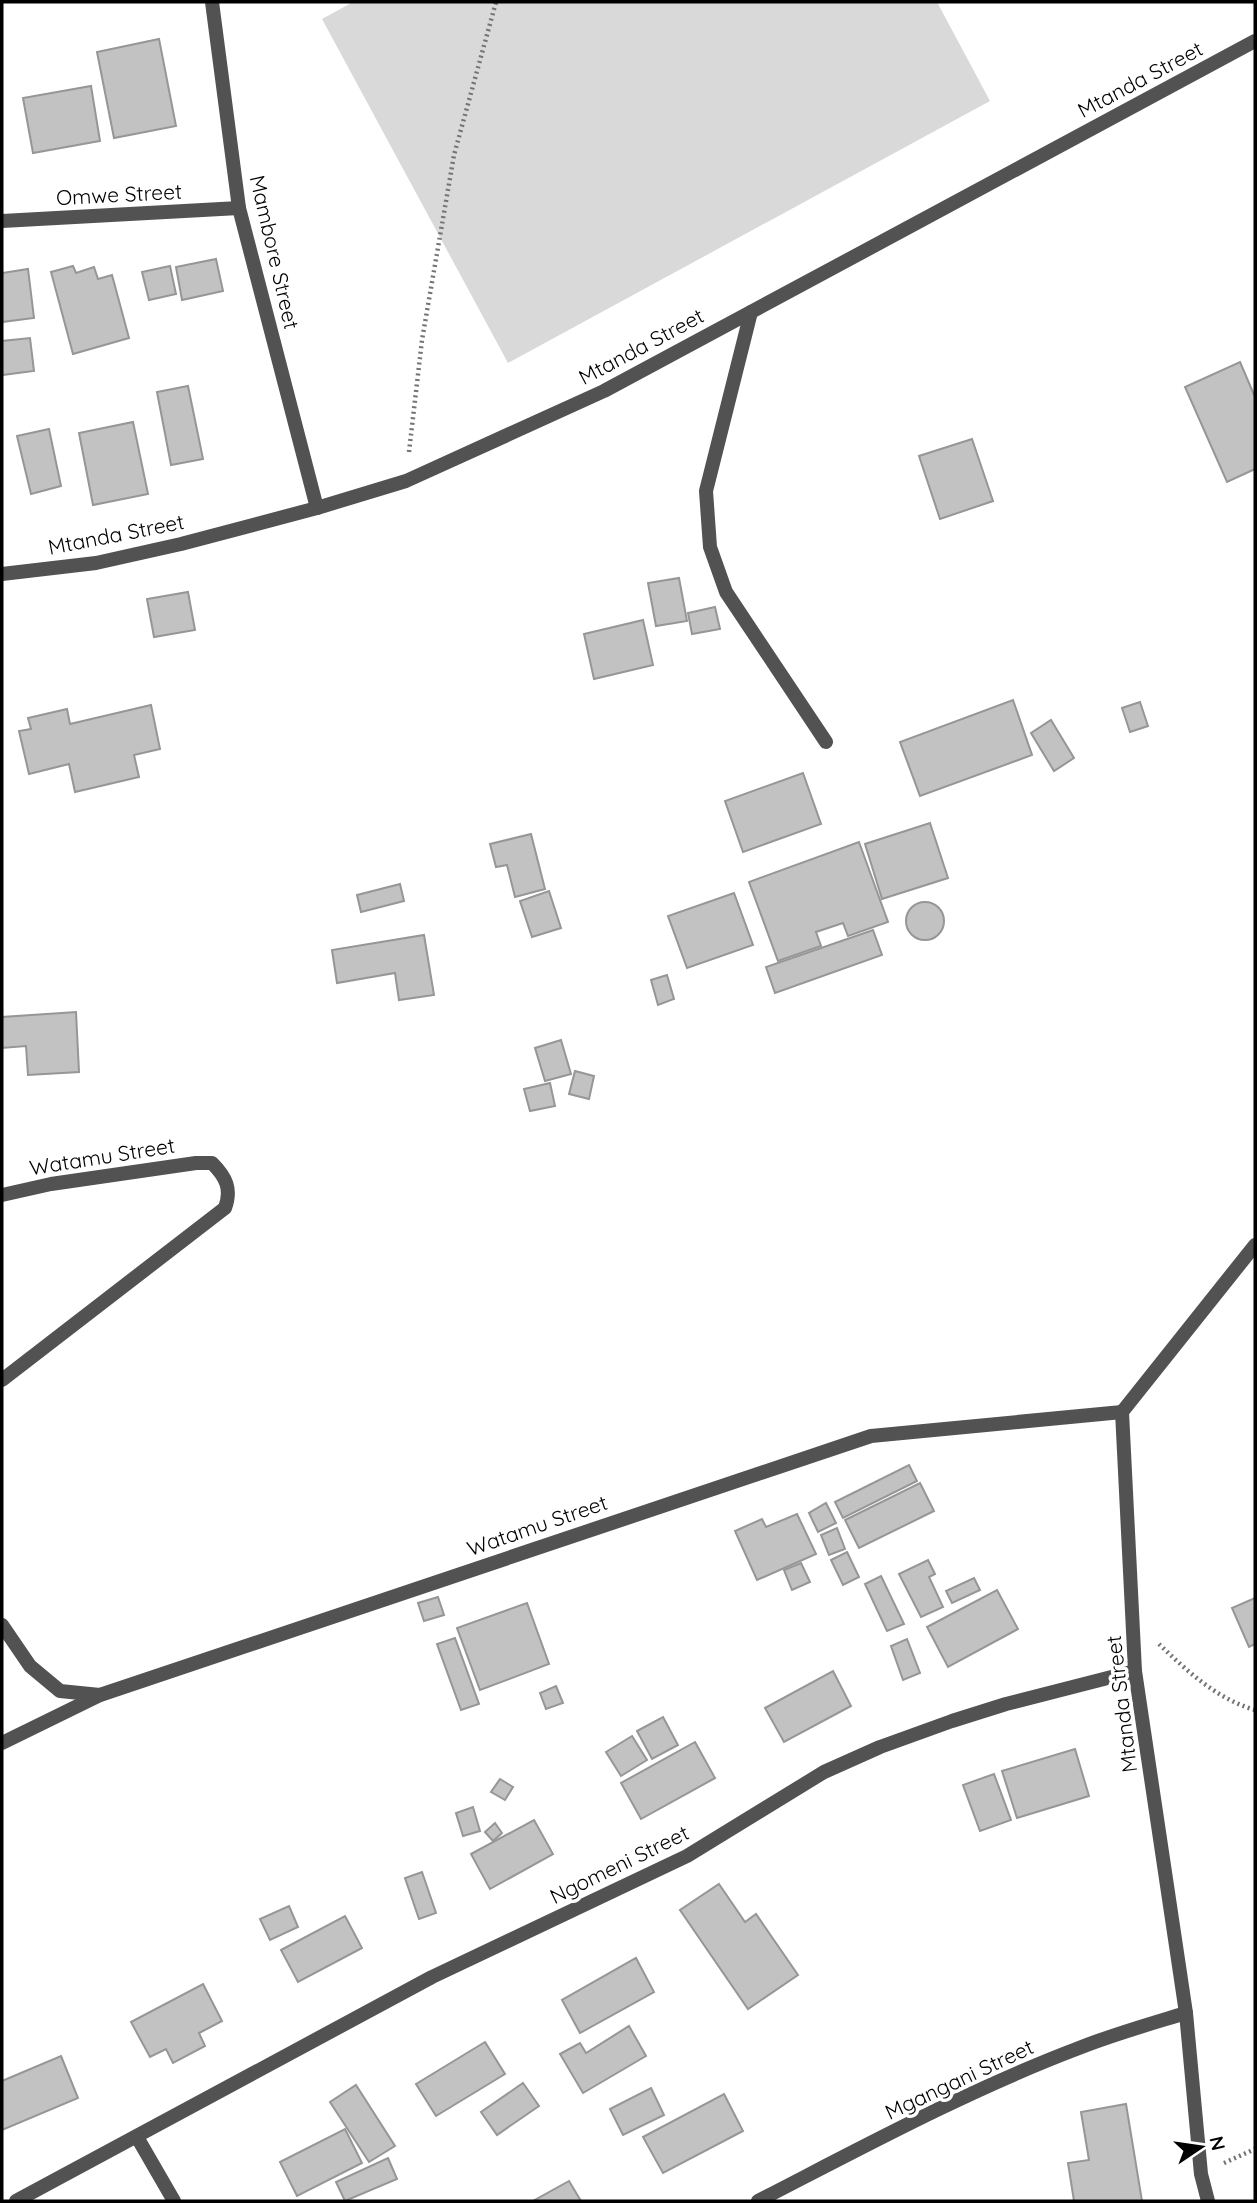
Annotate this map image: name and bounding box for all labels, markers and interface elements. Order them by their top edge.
street label: Mtanda Street [1073,35,1207,123]
street label: Mambore Street [245,172,305,332]
street label: Omwe Street [55,178,183,210]
street label: Mtanda Street [574,302,708,390]
street label: Mtanda Street [46,508,186,560]
street label: Watamu Street [27,1132,177,1180]
street label: Watamu Street [463,1489,611,1561]
street label: Mtanda Street [1100,1634,1142,1774]
street label: Ngomeni Street [545,1819,693,1909]
street label: Mgangani Street [881,2033,1037,2125]
north arrow [1166,2112,1236,2182]
text: N [1204,2134,1231,2153]

